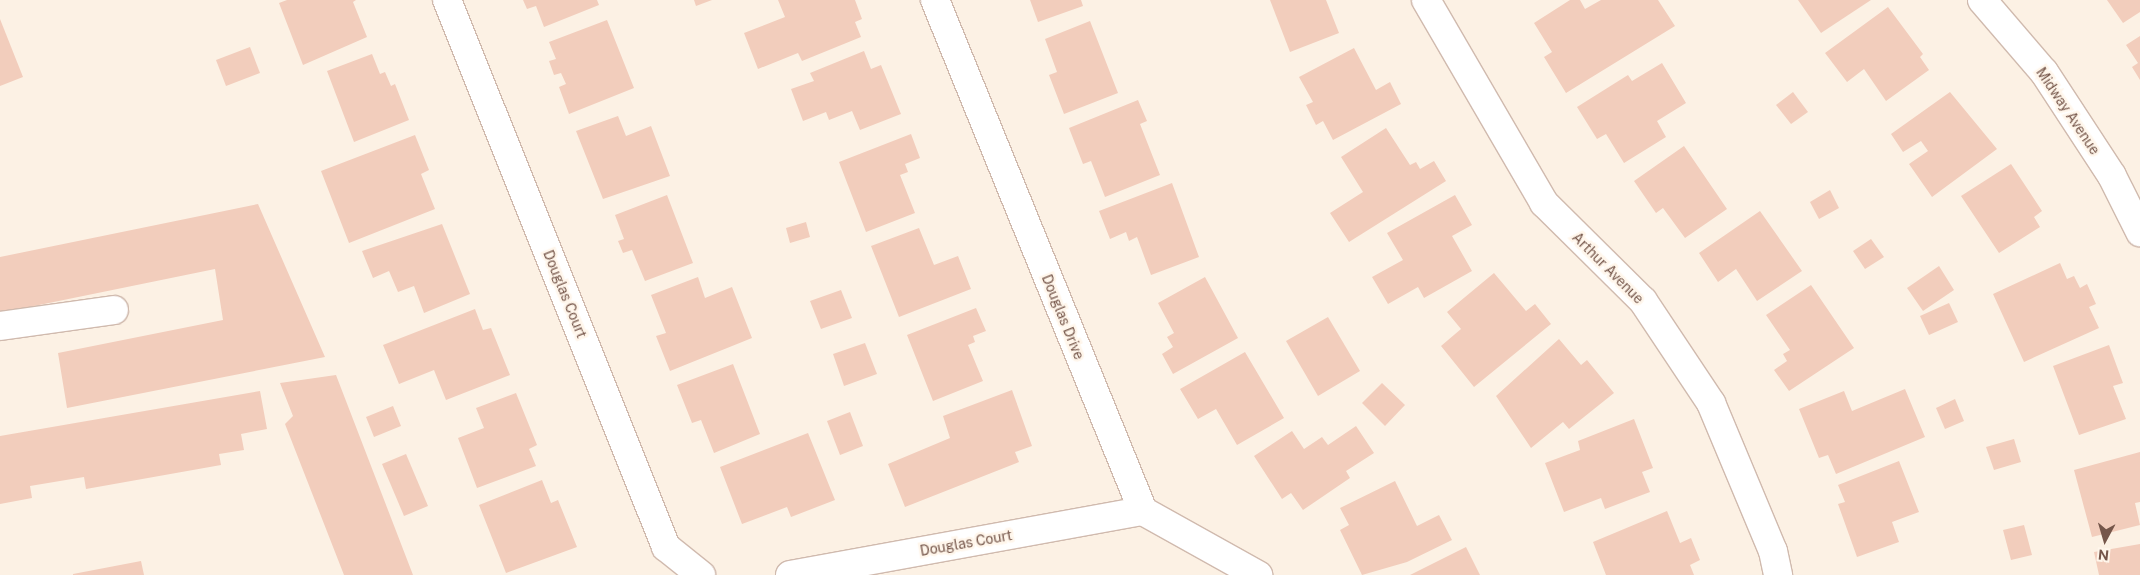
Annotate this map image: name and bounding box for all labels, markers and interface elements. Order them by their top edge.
street label: Midway Avenue [2033,64,2103,158]
street label: Arthur Avenue [1569,229,1647,307]
street label: Douglas Court [540,248,590,340]
street label: Douglas Drive [1038,272,1088,362]
north arrow [2080,515,2130,565]
street label: Douglas Court [919,527,1013,559]
text: N [2097,546,2110,563]

